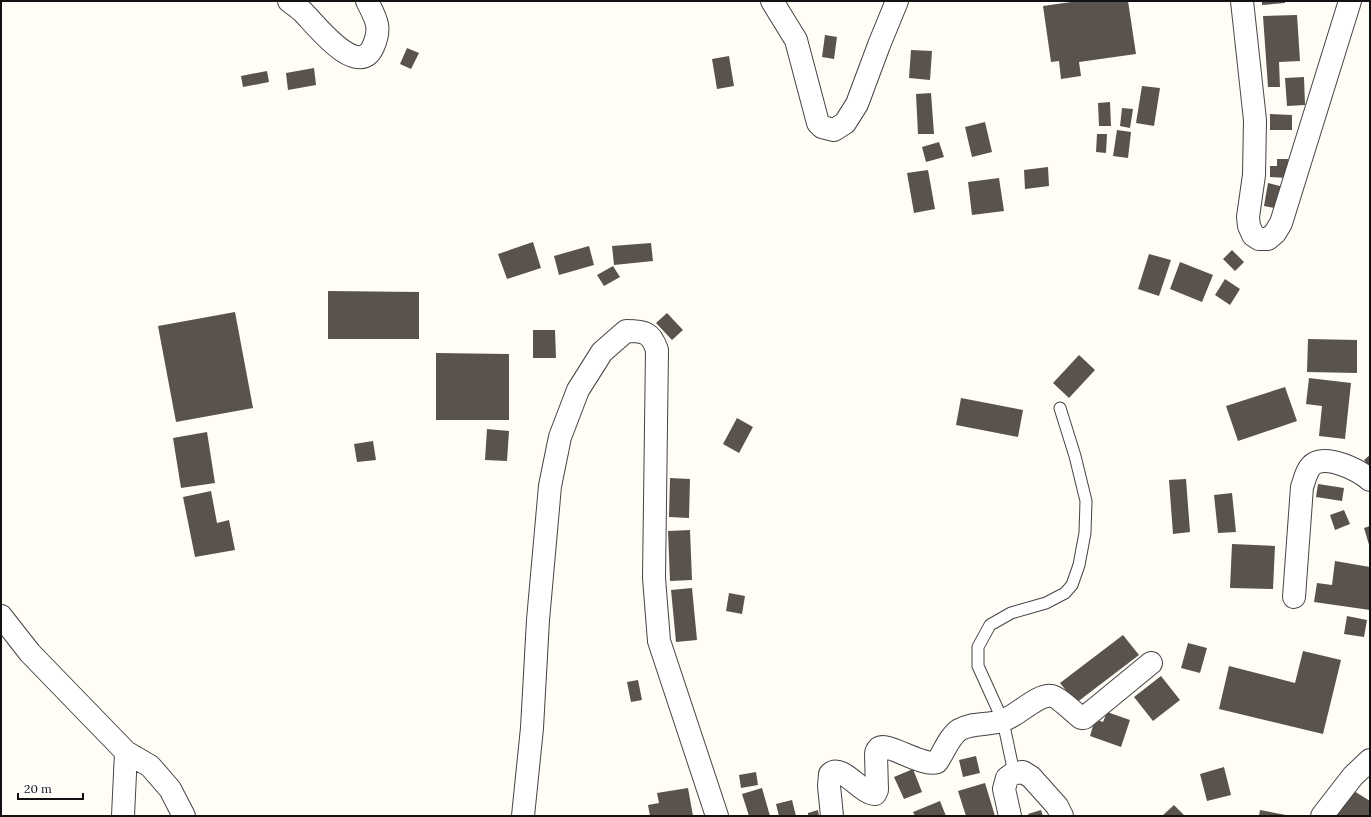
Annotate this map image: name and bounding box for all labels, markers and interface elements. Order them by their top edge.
scale bar [18,775,83,801]
text: 20 m [24,781,52,796]

